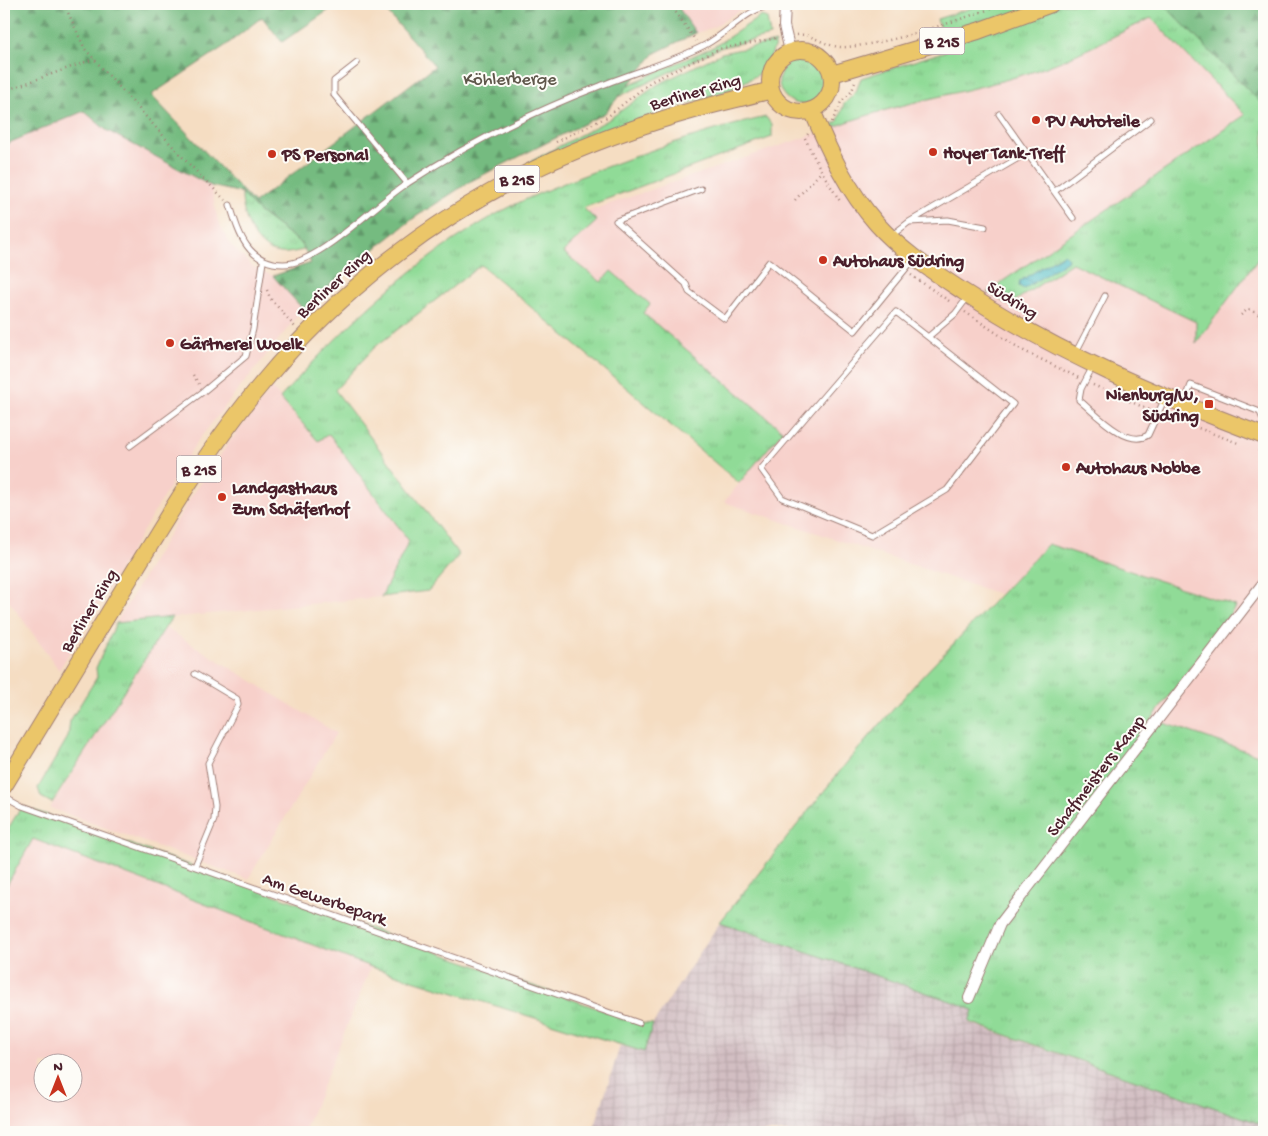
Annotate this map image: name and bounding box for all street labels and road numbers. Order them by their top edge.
road number: B 215 [920,27,964,54]
street label: Berliner Ring [647,70,743,117]
road number: B 215 [494,165,540,192]
street label: Berliner Ring [292,246,376,325]
street label: Südring [982,277,1041,325]
road number: B 215 [176,456,222,482]
street label: Berliner Ring [57,566,123,658]
street label: Schafmeisters Kamp [1043,712,1151,841]
street label: Am Gewerbepark [259,869,391,932]

